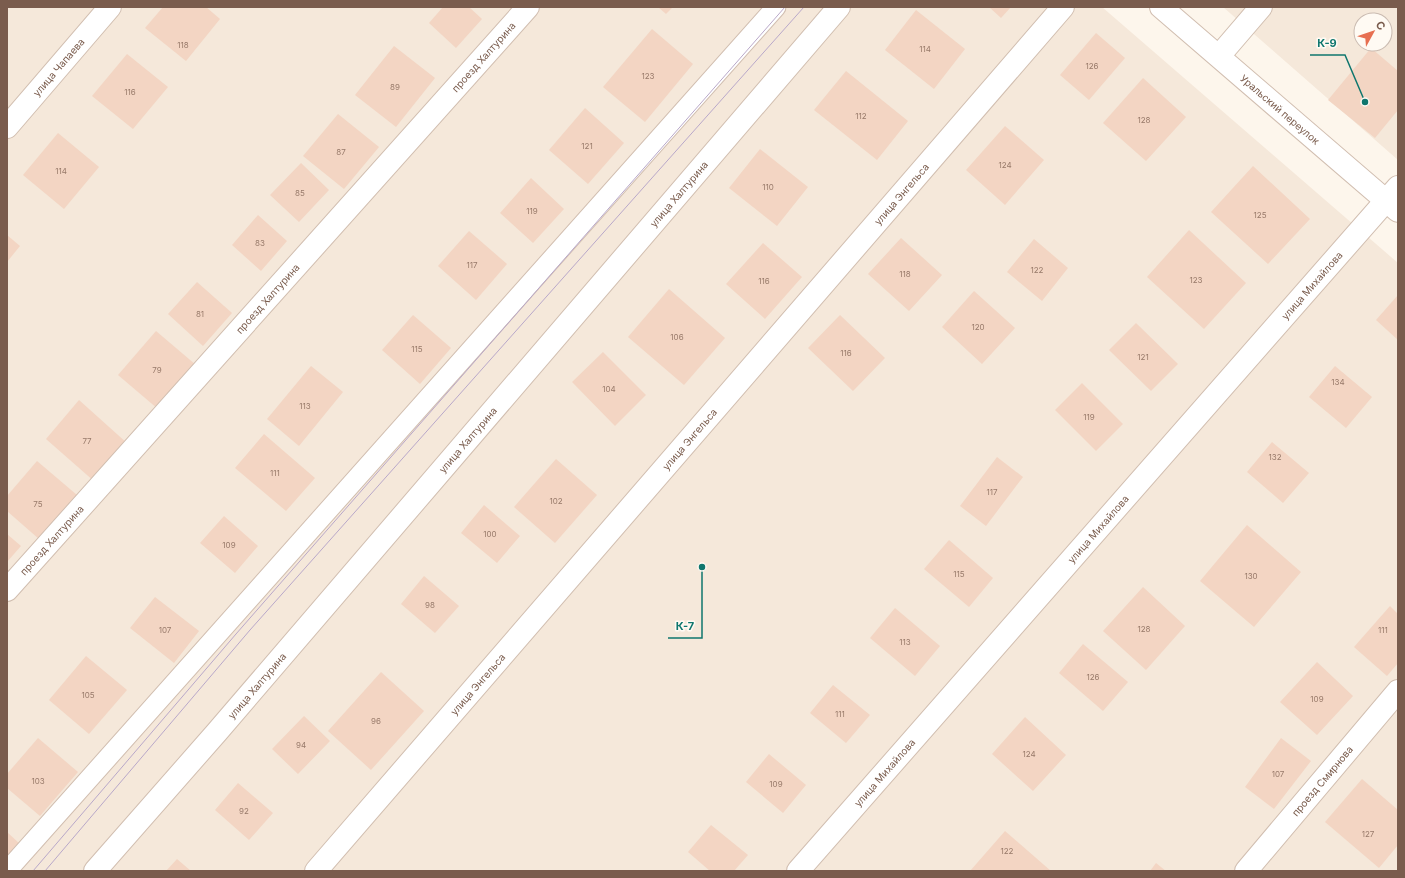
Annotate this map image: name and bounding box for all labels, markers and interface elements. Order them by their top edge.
north arrow [1353,12,1393,52]
text: С [1373,18,1389,33]
street label: проезд Халтурина [449,19,518,94]
callout: К-9 [1310,32,1345,55]
street label: улица Чапаева [30,36,87,98]
text: К-9 [1317,36,1337,50]
house number: 118 [177,40,189,50]
house number: 114 [919,44,931,54]
house number: 126 [1085,61,1099,71]
house number: 123 [641,71,655,81]
street label: Уральский переулок [1238,72,1323,147]
house number: 89 [390,82,400,92]
house number: 116 [124,87,136,97]
house number: 112 [855,111,867,121]
house number: 128 [1137,115,1151,125]
house number: 121 [581,141,593,151]
house number: 87 [336,147,346,157]
street label: улица Халтурина [647,158,710,229]
house number: 124 [998,160,1012,170]
street label: улица Энгельса [872,161,931,227]
house number: 114 [55,166,67,176]
house number: 110 [762,182,774,192]
house number: 85 [295,188,305,198]
house number: 119 [526,206,538,216]
house number: 125 [1254,210,1267,220]
house number: 83 [255,238,265,248]
street label: улица Михайлова [1279,249,1345,322]
house number: 117 [466,260,478,270]
street label: проезд Халтурина [233,261,302,336]
house number: 122 [1030,265,1044,275]
house number: 118 [899,269,911,279]
house number: 123 [1189,275,1203,285]
house number: 116 [758,276,770,286]
house number: 81 [196,309,204,319]
house number: 120 [971,322,985,332]
house number: 106 [670,332,684,342]
house number: 115 [411,344,423,354]
house number: 116 [840,348,852,358]
house number: 121 [1137,352,1149,362]
house number: 79 [152,365,162,375]
house number: 134 [1331,377,1345,387]
house number: 104 [602,384,616,394]
house number: 113 [299,401,311,411]
street label: улица Халтурина [436,404,499,475]
street label: улица Энгельса [660,406,719,472]
house number: 119 [1083,412,1095,422]
house number: 77 [82,436,92,446]
house number: 132 [1268,452,1282,462]
house number: 111 [270,468,280,478]
house number: 117 [986,487,998,497]
street label: улица Михайлова [1065,493,1131,565]
house number: 102 [549,496,563,506]
house number: 75 [33,499,43,509]
street label: проезд Халтурина [17,503,86,577]
house number: 100 [483,529,497,539]
house number: 109 [222,540,236,550]
house number: 115 [953,569,965,579]
house number: 130 [1244,571,1258,581]
house number: 98 [425,600,435,610]
callout: К-7 [668,615,702,638]
text: К-7 [676,619,694,633]
house number: 128 [1137,624,1151,634]
house number: 107 [159,625,172,635]
house number: 111 [1378,625,1388,635]
house number: 113 [899,637,911,647]
street label: улица Халтурина [225,650,288,721]
street label: улица Энгельса [448,651,507,717]
house number: 126 [1086,672,1100,682]
house number: 105 [81,690,95,700]
house number: 109 [1310,694,1324,704]
house number: 111 [835,709,845,719]
house number: 96 [371,716,381,726]
street label: улица Михайлова [851,736,917,809]
house number: 94 [296,740,306,750]
street label: проезд Смирнова [1289,743,1355,818]
house number: 124 [1022,749,1036,759]
house number: 107 [1272,769,1285,779]
house number: 103 [31,776,45,786]
house number: 109 [769,779,783,789]
house number: 92 [239,806,249,816]
house number: 127 [1362,829,1375,839]
house number: 122 [1000,846,1014,856]

